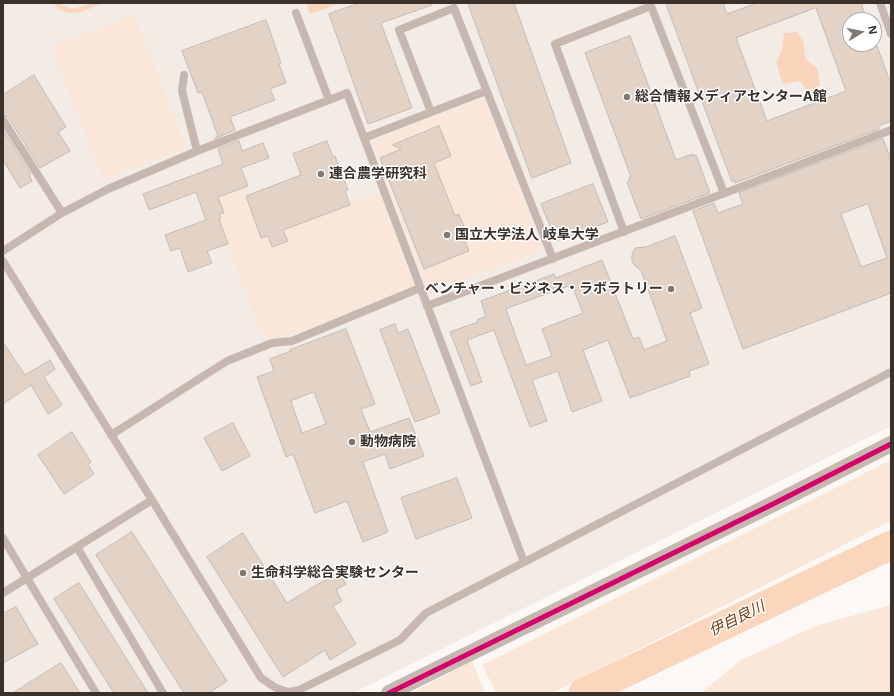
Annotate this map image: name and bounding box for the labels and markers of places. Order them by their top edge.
place label: 総合情報メディアセンターA館 [635,89,827,105]
marker: 総合情報メディアセンターA館 [622,92,632,102]
place label: 連合農学研究科 [329,166,427,182]
marker: 連合農学研究科 [316,169,326,179]
place label: 国立大学法人 岐阜大学 [455,227,599,243]
marker: 国立大学法人 岐阜大学 [442,230,452,240]
place label: ベンチャー・ビジネス・ラボラトリー [425,281,663,297]
marker: ベンチャー・ビジネス・ラボラトリー [666,284,676,294]
place label: 動物病院 [360,434,416,450]
marker: 動物病院 [347,437,357,447]
place label: 生命科学総合実験センター [251,565,419,581]
marker: 生命科学総合実験センター [238,568,248,578]

